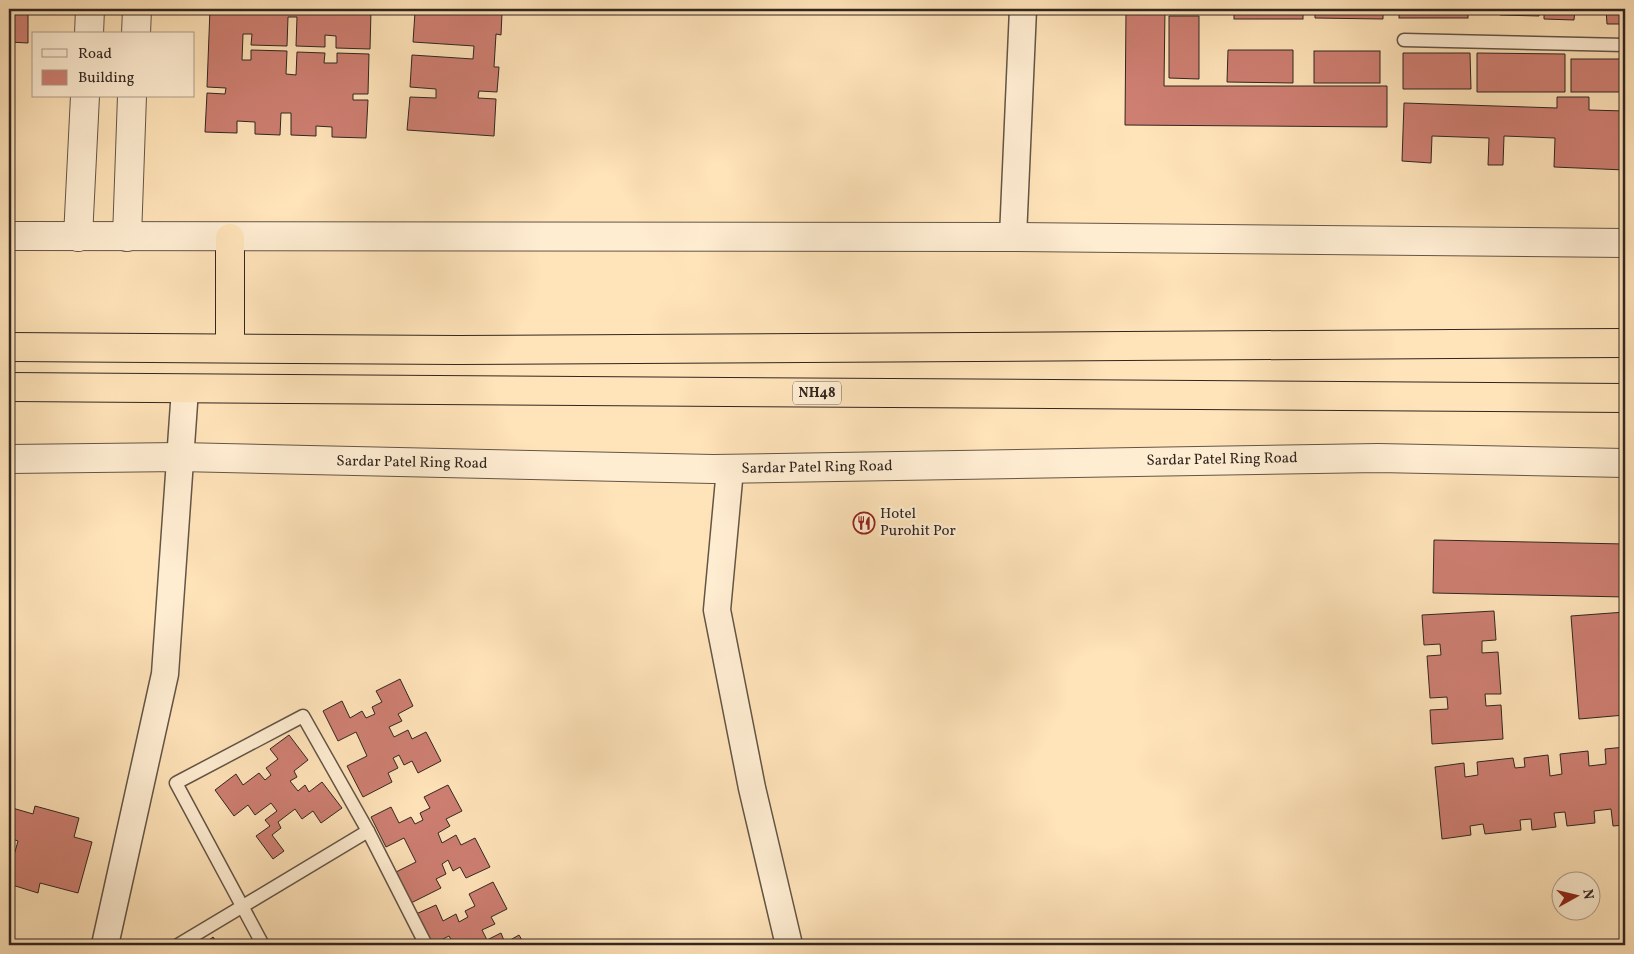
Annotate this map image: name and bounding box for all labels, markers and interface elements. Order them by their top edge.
legend [32,32,195,98]
text: Road [78,44,112,65]
text: Building [78,68,135,89]
road number: NH48 [793,382,841,404]
street label: Sardar Patel Ring Road [1146,448,1298,472]
street label: Sardar Patel Ring Road [336,451,488,475]
street label: Sardar Patel Ring Road [741,456,893,480]
place label: Hotel Purohit Por [880,504,956,542]
restaurant icon: Hotel Purohit Por [852,511,876,535]
north arrow [1552,872,1602,922]
text: N [1577,888,1598,901]

